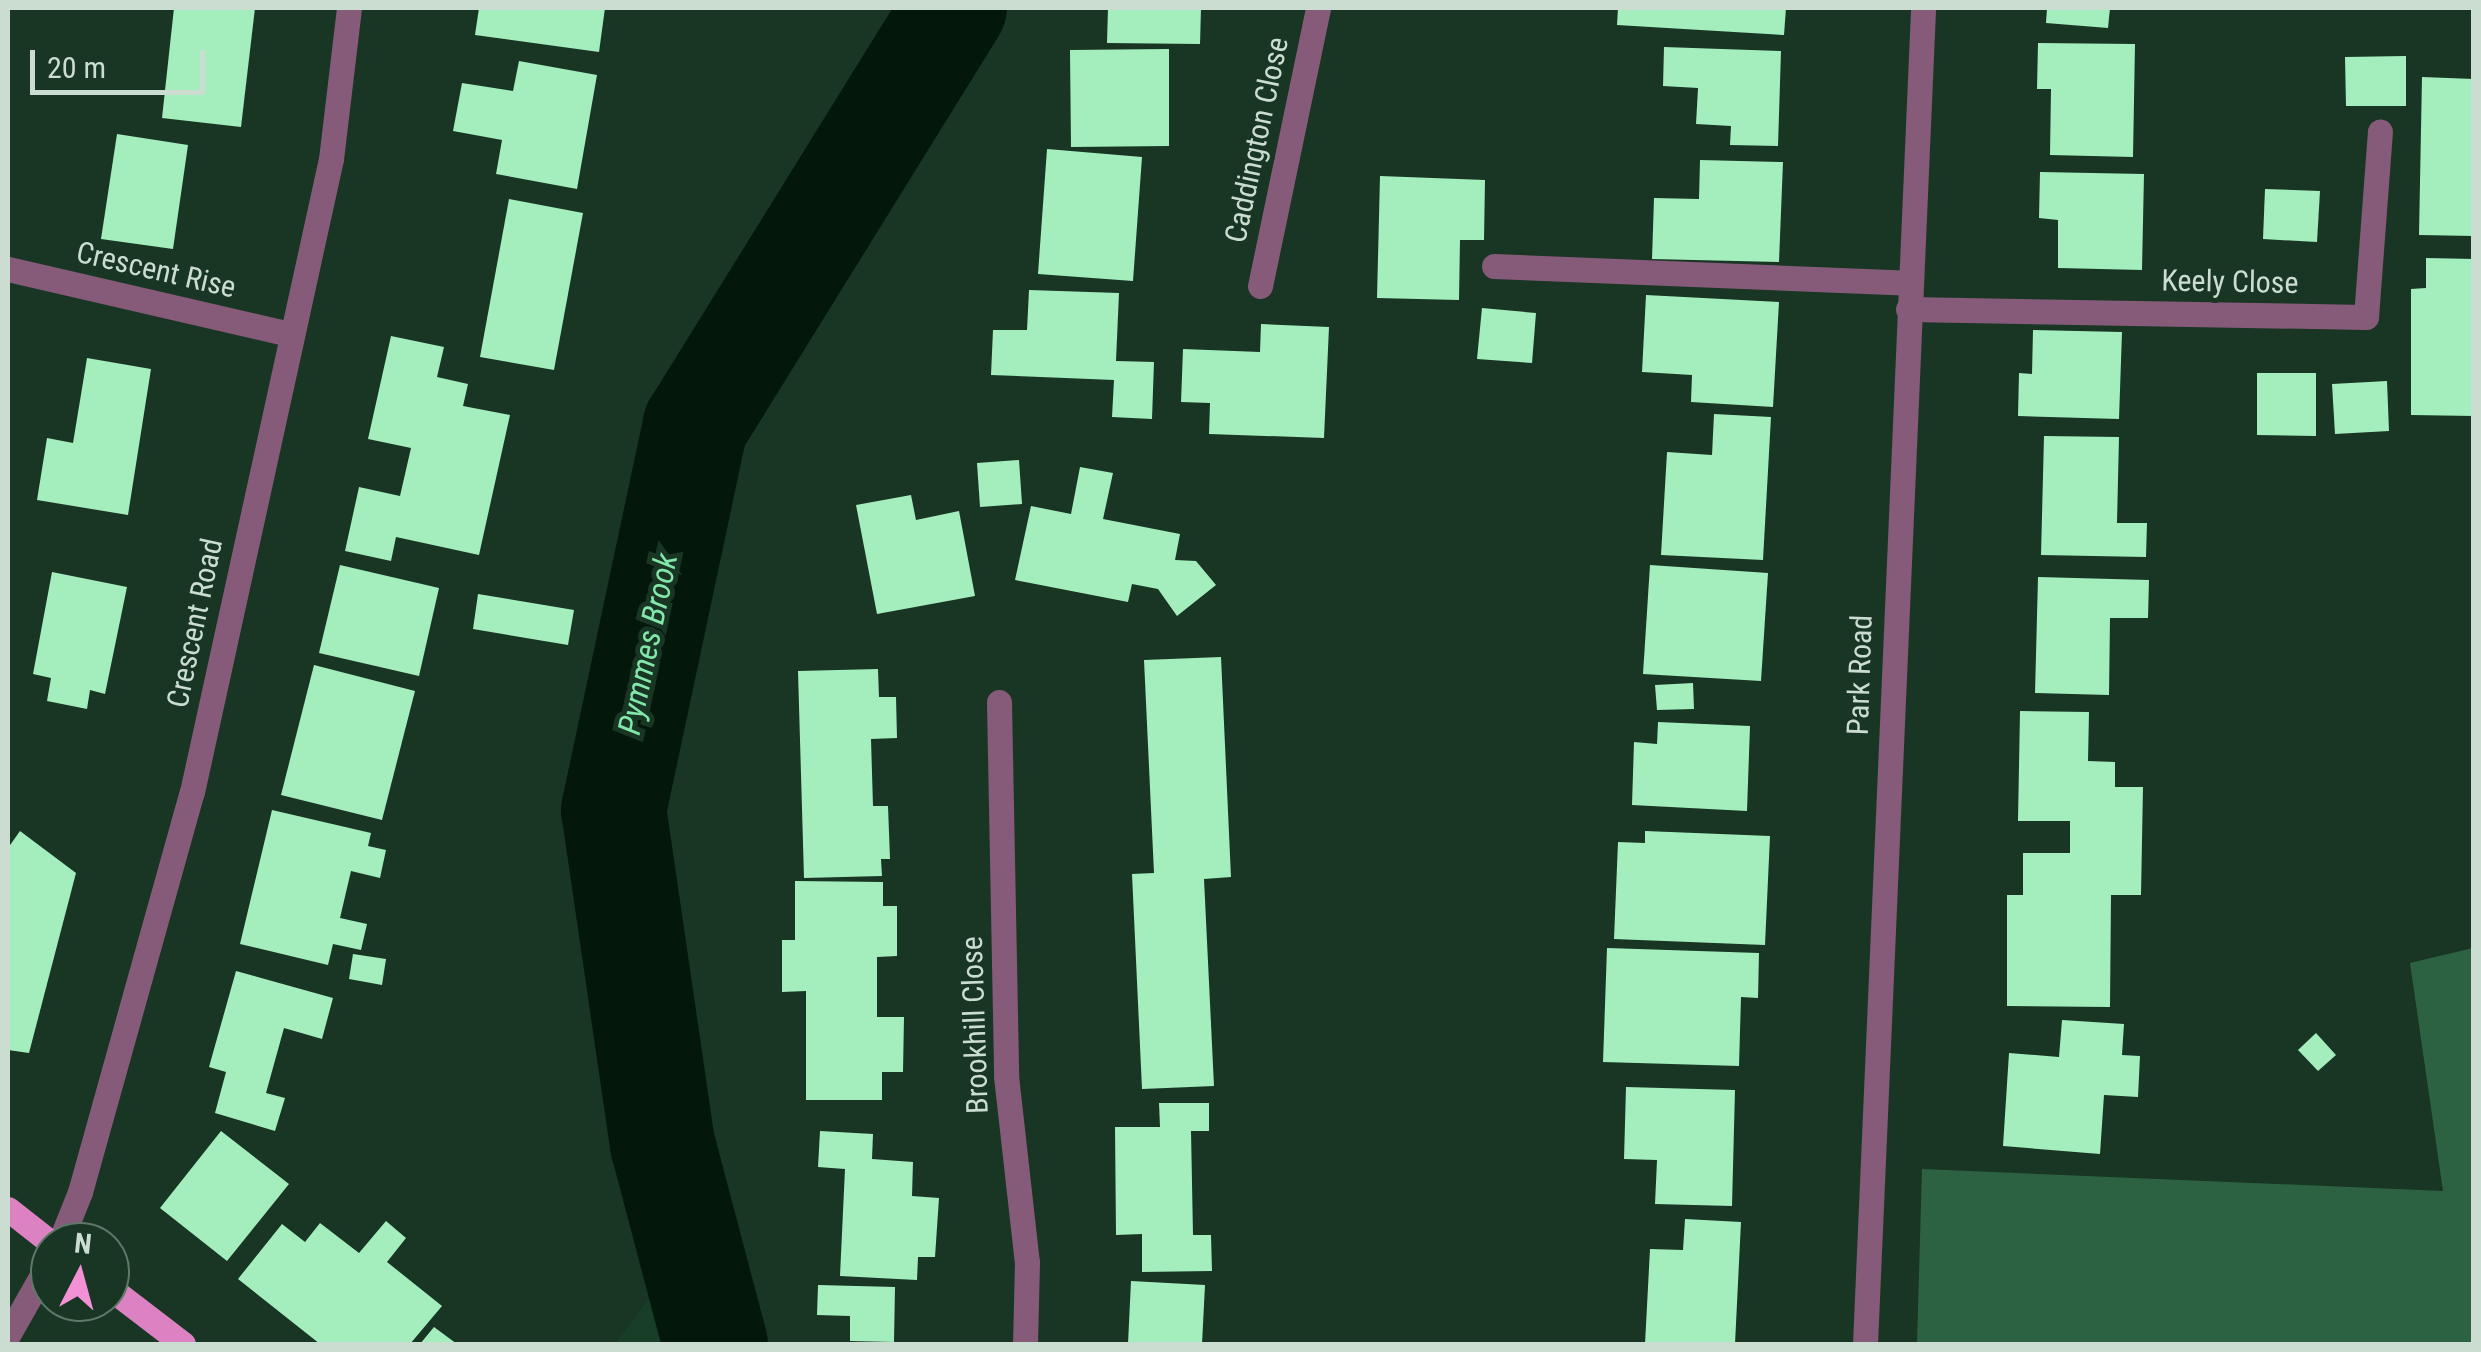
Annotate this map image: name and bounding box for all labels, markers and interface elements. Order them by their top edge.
scale bar [35,30,210,92]
street label: Caddington Close [1218,34,1296,246]
text: 20 m [47,50,106,85]
street label: Crescent Rise [73,234,239,306]
street label: Keely Close [2161,263,2299,301]
street label: Crescent Road [160,535,230,711]
water label: Pymmes Brook [610,550,686,738]
street label: Park Road [1840,614,1880,736]
street label: Brookhill Close [954,936,996,1114]
north arrow [30,1222,130,1322]
text: N [73,1226,93,1261]

